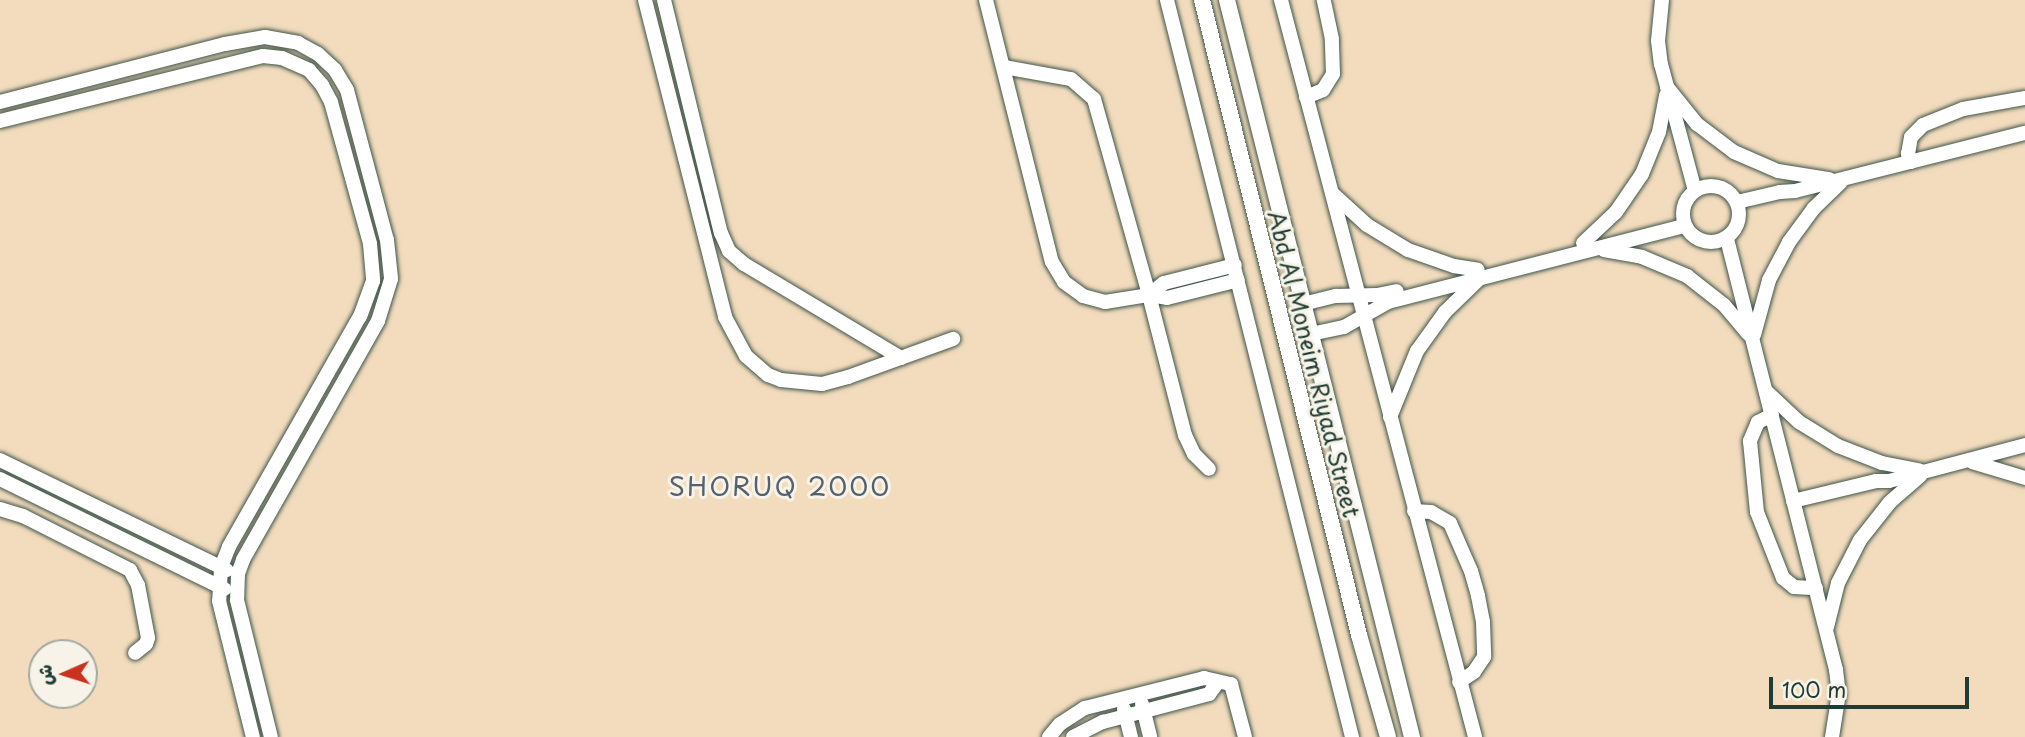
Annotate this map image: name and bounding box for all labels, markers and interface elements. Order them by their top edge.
street label: Abd Al Moneim Riyad Street [1262,207,1366,521]
district label: SHORUQ 2000 [670,470,890,502]
north arrow [28,639,98,709]
text: ش [29,664,59,686]
scale bar [1773,664,1972,708]
text: 100 m [1782,673,1846,705]

